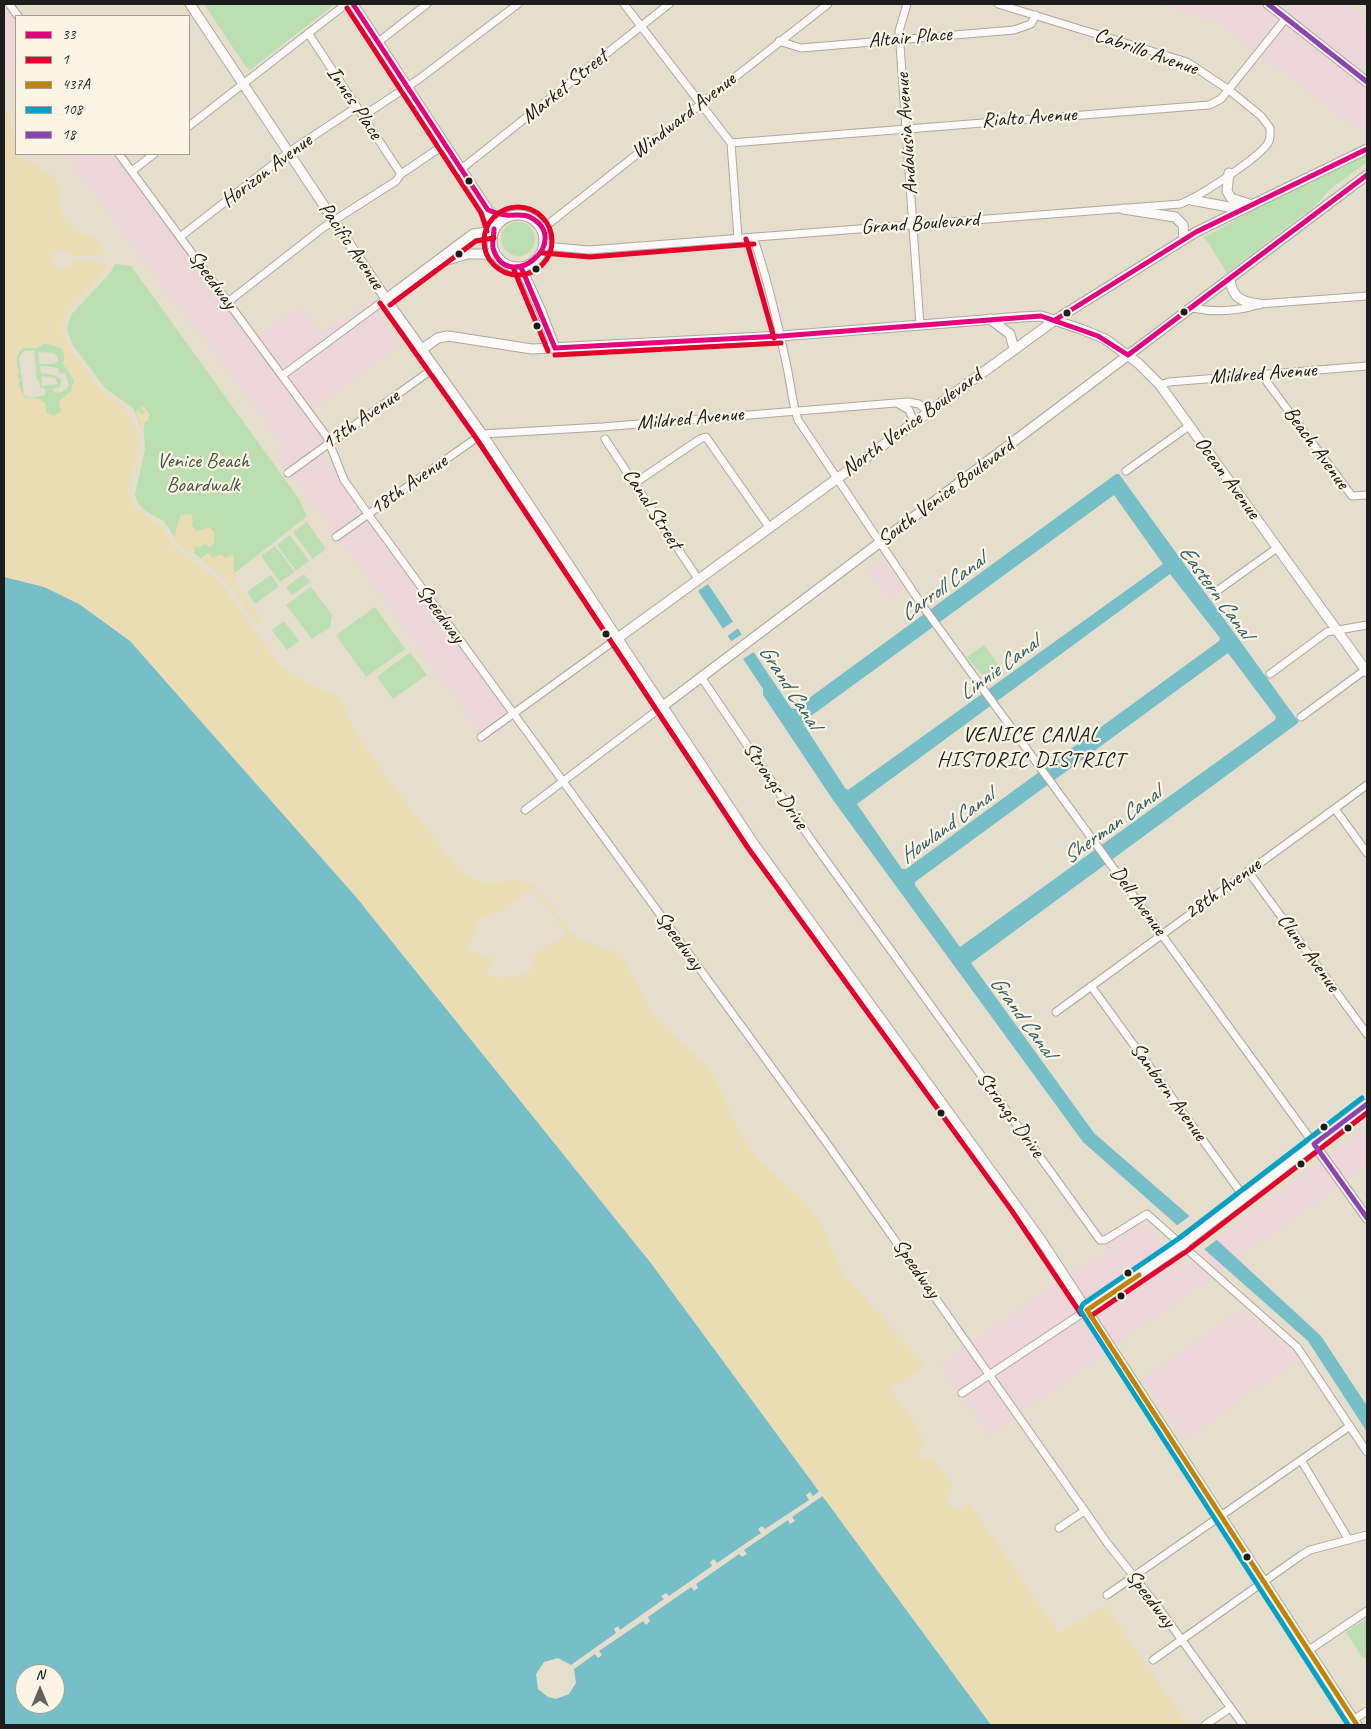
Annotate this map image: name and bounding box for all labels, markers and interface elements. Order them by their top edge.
legend [15,15,190,155]
street label: Altair Place [867,22,953,54]
street label: Cabrillo Avenue [1091,23,1201,81]
text: 33 [62,25,76,44]
street label: Market Street [517,44,613,130]
text: 1 [62,50,69,69]
street label: Innes Place [320,62,388,144]
street label: Windward Avenue [627,67,741,165]
street label: Andalusia Avenue [890,72,924,196]
text: 437A [62,75,90,94]
text: 108 [62,100,82,119]
street label: Rialto Avenue [981,102,1077,134]
text: 18 [62,125,76,144]
street label: Horizon Avenue [216,129,318,213]
unlabelled marker [464,176,474,186]
street label: Pacific Avenue [313,198,389,294]
street label: Grand Boulevard [860,207,980,241]
street label: Speedway [182,246,242,314]
unlabelled marker [454,249,464,259]
unlabelled marker [531,264,541,274]
unlabelled marker [1179,307,1189,317]
unlabelled marker [1062,308,1072,318]
unlabelled marker [532,321,542,331]
street label: Mildred Avenue [1209,358,1317,390]
street label: North Venice Boulevard [837,364,987,482]
street label: 17th Avenue [317,384,405,456]
street label: Mildred Avenue [636,402,744,436]
street label: Beach Avenue [1277,402,1355,494]
street label: Ocean Avenue [1189,432,1265,524]
street label: South Venice Boulevard [873,433,1019,553]
park label: Venice Beach Boardwalk [157,448,249,498]
street label: 18th Avenue [365,449,453,521]
street label: Canal Street [617,464,687,554]
water label: Eastern Canal [1172,540,1258,644]
water label: Carroll Canal [895,548,991,628]
street label: Speedway [410,580,470,648]
unlabelled marker [601,629,611,639]
water label: Linnie Canal [954,631,1044,707]
water label: Grand Canal [752,640,826,734]
district label: VENICE CANAL HISTORIC DISTRICT [934,722,1128,774]
street label: Strongs Drive [737,738,813,834]
water label: Sherman Canal [1058,781,1166,871]
water label: Howland Canal [895,784,999,870]
street label: 28th Avenue [1180,853,1266,925]
street label: Dell Avenue [1104,861,1172,941]
street label: Speedway [649,907,709,975]
street label: Clune Avenue [1271,909,1345,997]
water label: Grand Canal [984,971,1060,1063]
street label: Sanborn Avenue [1124,1038,1212,1146]
street label: Strongs Drive [971,1067,1049,1163]
unlabelled marker [936,1108,946,1118]
unlabelled marker [1319,1122,1329,1132]
unlabelled marker [1343,1123,1353,1133]
unlabelled marker [1296,1159,1306,1169]
street label: Speedway [887,1234,945,1304]
unlabelled marker [1123,1268,1133,1278]
unlabelled marker [1116,1291,1126,1301]
unlabelled marker [1242,1552,1252,1562]
street label: Speedway [1120,1565,1180,1633]
north arrow [15,1664,65,1714]
text: N [36,1666,44,1683]

